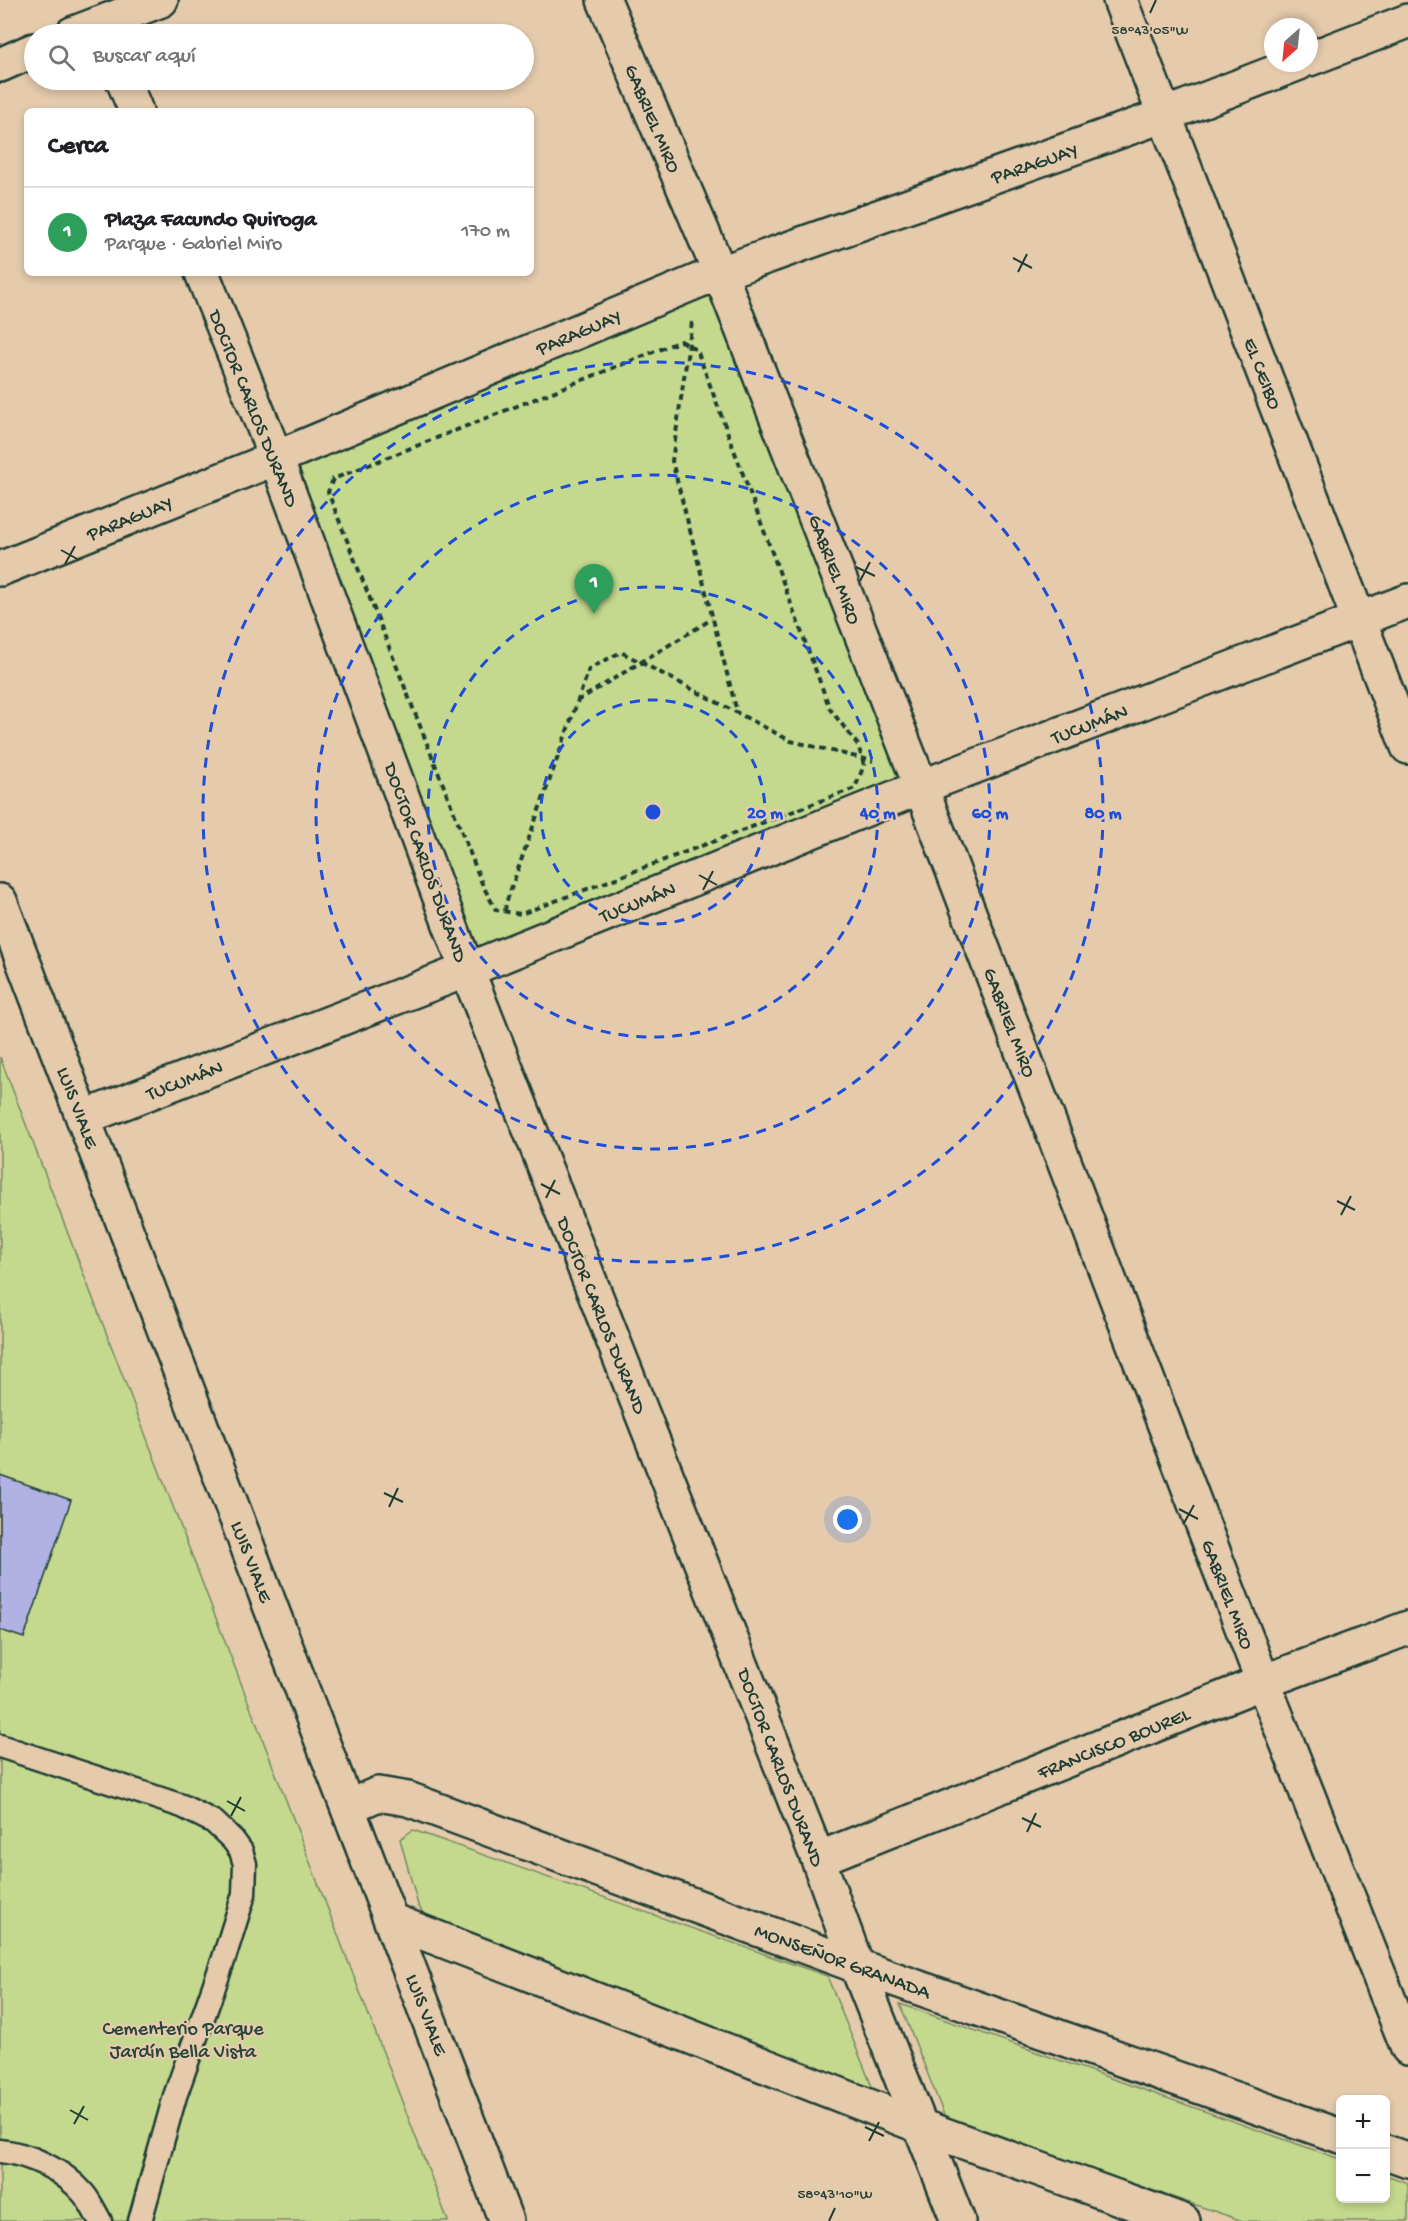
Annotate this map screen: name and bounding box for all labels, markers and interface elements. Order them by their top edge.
north arrow [1264,18,1318,72]
text: 58°43'05"W [1112,22,1189,40]
search box [24,24,534,90]
icon: search [45,41,78,74]
text: Buscar aquí [93,44,196,70]
street label: GABRIEL MIRO [618,62,684,177]
text: Cerca [48,132,108,163]
street label: PARAGUAY [988,140,1082,191]
text: Plaza Facundo Quiroga [105,208,316,234]
text: 1 [63,221,72,244]
text: 170 m [461,221,510,244]
text: Parque · Gabriel Miro [105,234,282,257]
street label: DOCTOR CARLOS DURAND [201,306,302,512]
street label: PARAGUAY [532,306,625,363]
street label: EL CEIBO [1237,335,1285,413]
street label: PARAGUAY [83,493,177,548]
street label: GABRIEL MIRO [801,512,864,628]
pin: 1 [574,564,614,614]
street label: TUCUMÁN [1047,699,1132,752]
street label: DOCTOR CARLOS DURAND [376,759,471,967]
centre of rings [643,802,663,822]
text: 20 m [747,804,783,825]
text: 40 m [859,804,896,825]
text: 60 m [972,804,1008,825]
text: 80 m [1084,804,1122,825]
street label: TUCUMÁN [595,877,680,930]
street label: GABRIEL MIRO [976,965,1039,1081]
street label: TUCUMÁN [142,1055,227,1108]
street label: LUIS VIALE [50,1064,102,1154]
street label: DOCTOR CARLOS DURAND [549,1213,650,1419]
your location [833,1505,862,1534]
street label: LUIS VIALE [224,1518,276,1608]
street label: GABRIEL MIRO [1194,1537,1257,1653]
street label: DOCTOR CARLOS DURAND [730,1664,827,1871]
street label: FRANCISCO BOUREL [1034,1704,1194,1787]
street label: MONSEÑOR GRANADA [751,1921,934,2006]
street label: LUIS VIALE [399,1971,451,2061]
park label: Cementerio Parque Jardín Bella Vista [102,2019,264,2065]
map controls [1336,2095,1390,2203]
button: + [1336,2095,1390,2149]
button: − [1336,2149,1390,2203]
text: 58°43'10"W [797,2186,873,2204]

